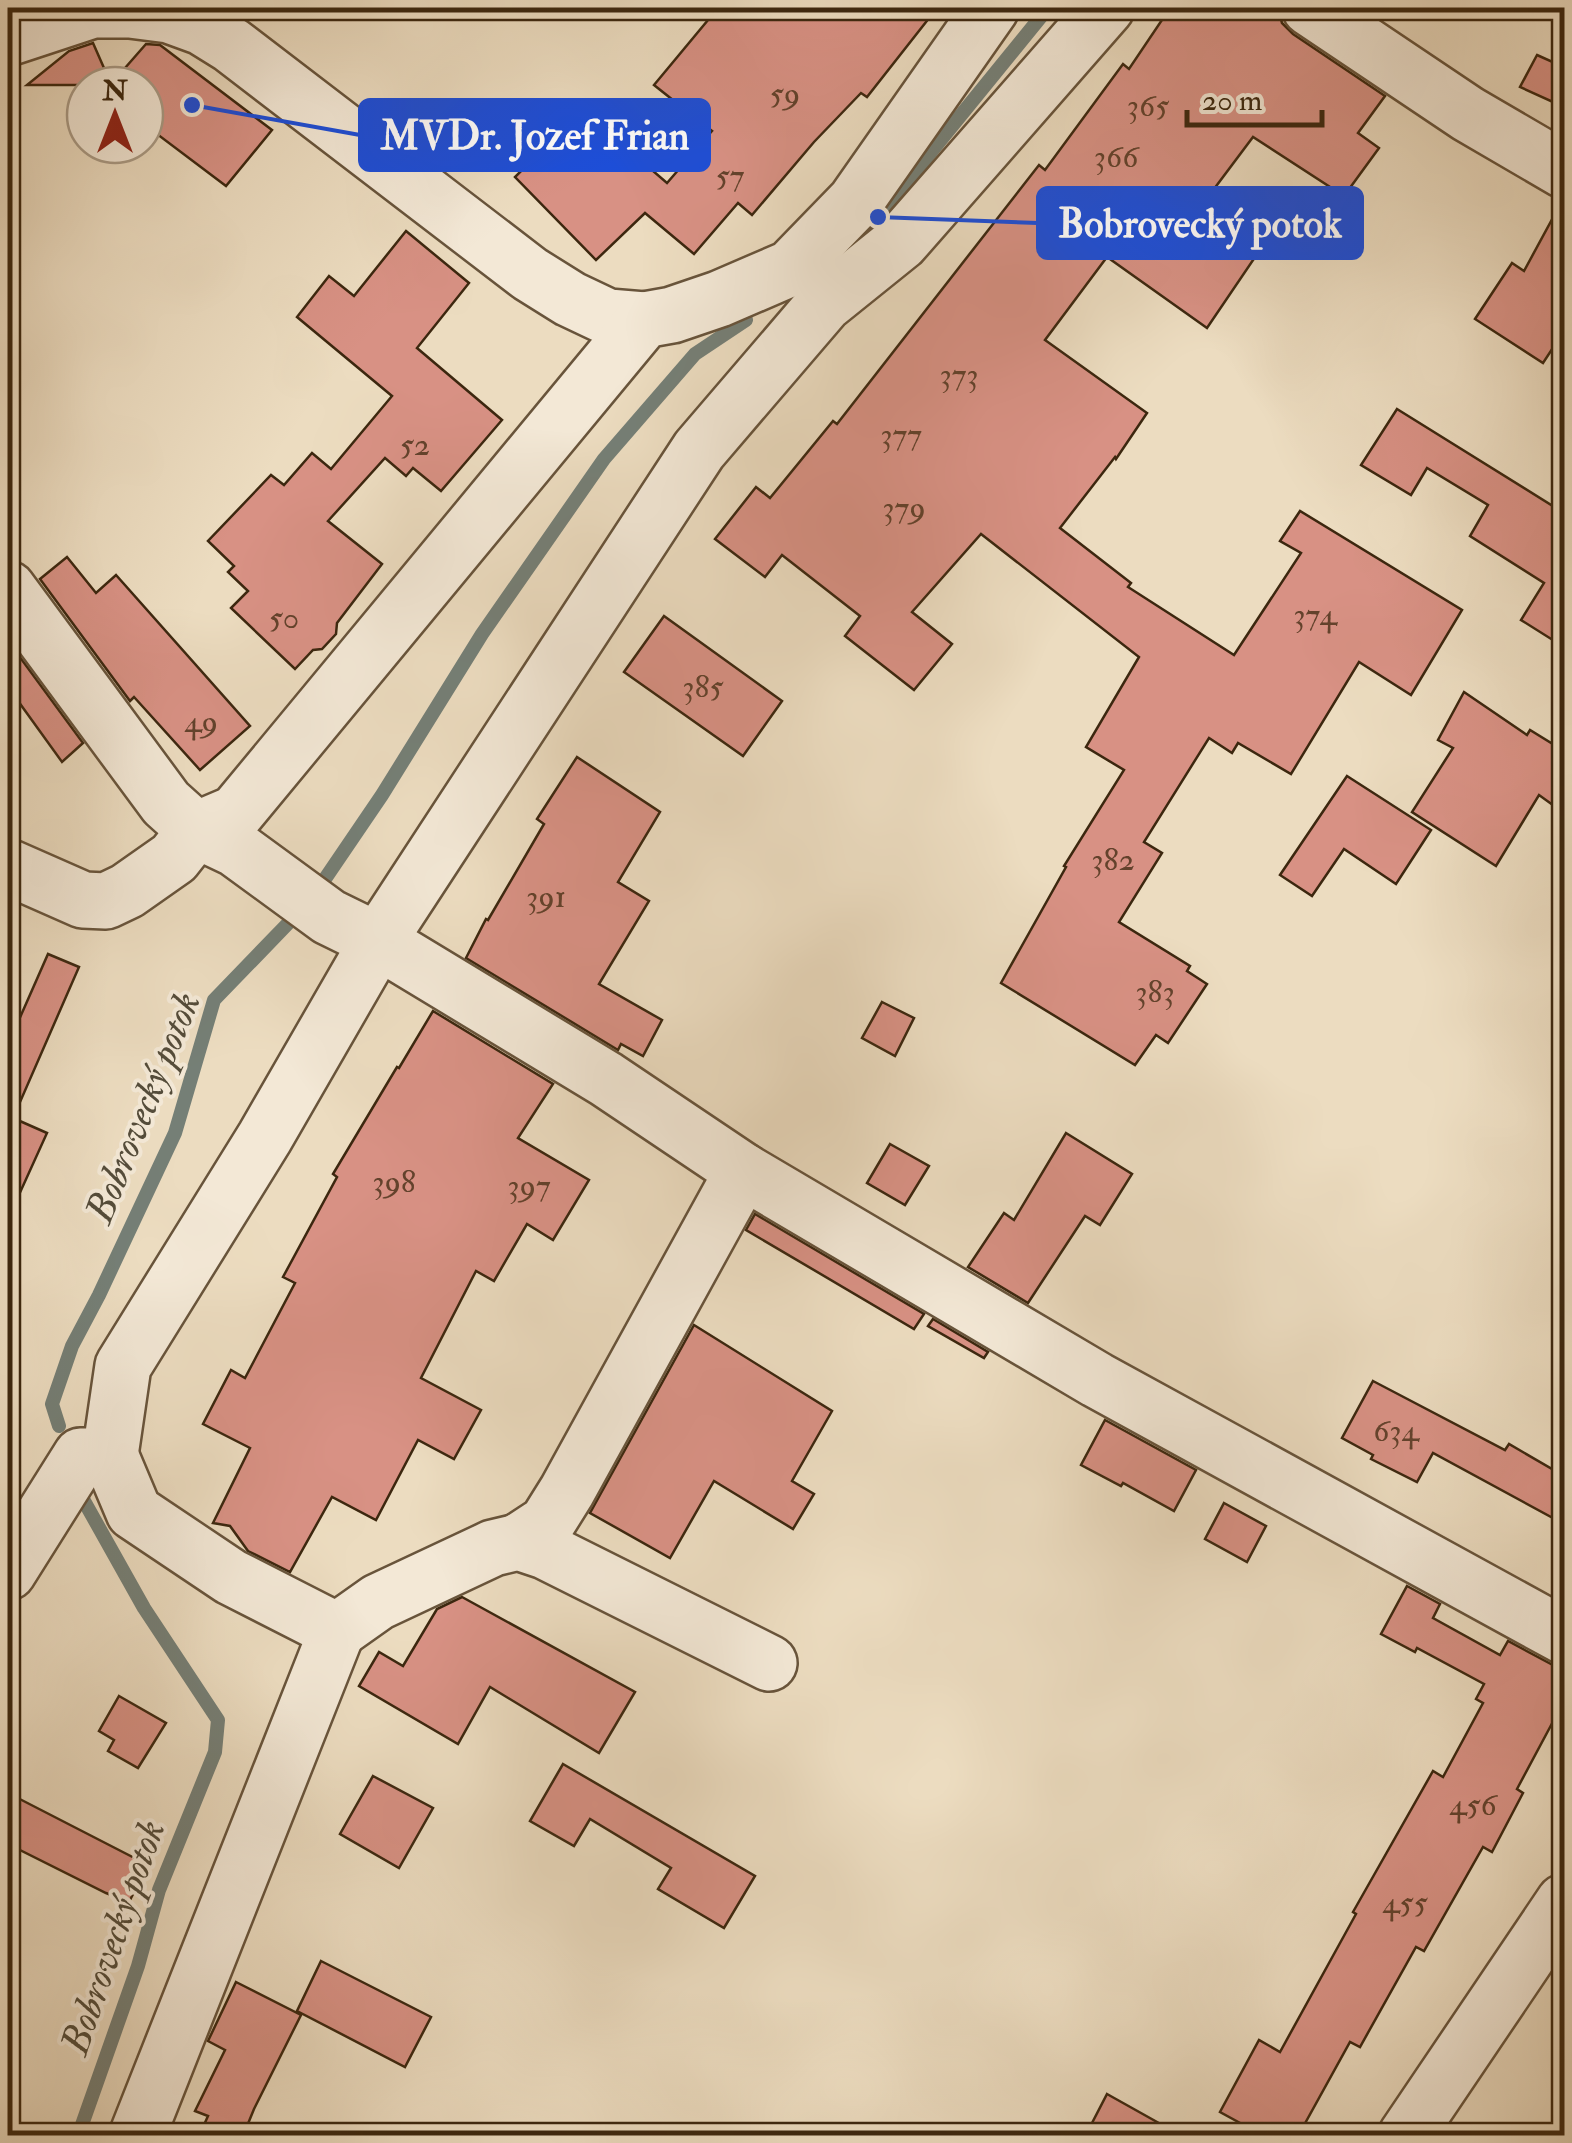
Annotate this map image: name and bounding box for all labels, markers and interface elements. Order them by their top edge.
north arrow [65,65,165,165]
scale bar [1187,65,1322,127]
text: N [101,74,128,109]
house number: 59 [770,74,800,114]
text: 20 m [1202,82,1262,119]
house number: 365 [1127,86,1169,126]
callout: MVDr. Jozef Frian [360,100,709,170]
text: MVDr. Jozef Frian [380,111,690,162]
house number: 366 [1094,137,1140,177]
house number: 57 [716,156,745,196]
callout: Bobrovecký potok [1038,188,1362,258]
text: Bobrovecký potok [1058,199,1343,250]
house number: 373 [939,355,979,395]
house number: 377 [880,415,922,455]
house number: 52 [400,425,430,465]
house number: 379 [882,488,926,528]
house number: 374 [1293,595,1338,635]
house number: 50 [269,598,299,638]
house number: 385 [682,667,724,707]
house number: 49 [184,702,218,742]
house number: 382 [1091,840,1135,880]
house number: 391 [526,877,566,917]
house number: 383 [1135,972,1175,1012]
water label: Bobrovecký potok [73,985,213,1232]
house number: 398 [372,1162,416,1202]
house number: 397 [507,1166,551,1206]
house number: 634 [1373,1411,1421,1451]
house number: 456 [1449,1785,1499,1825]
water label: Bobrovecký potok [49,1814,177,2063]
house number: 455 [1382,1883,1428,1923]

